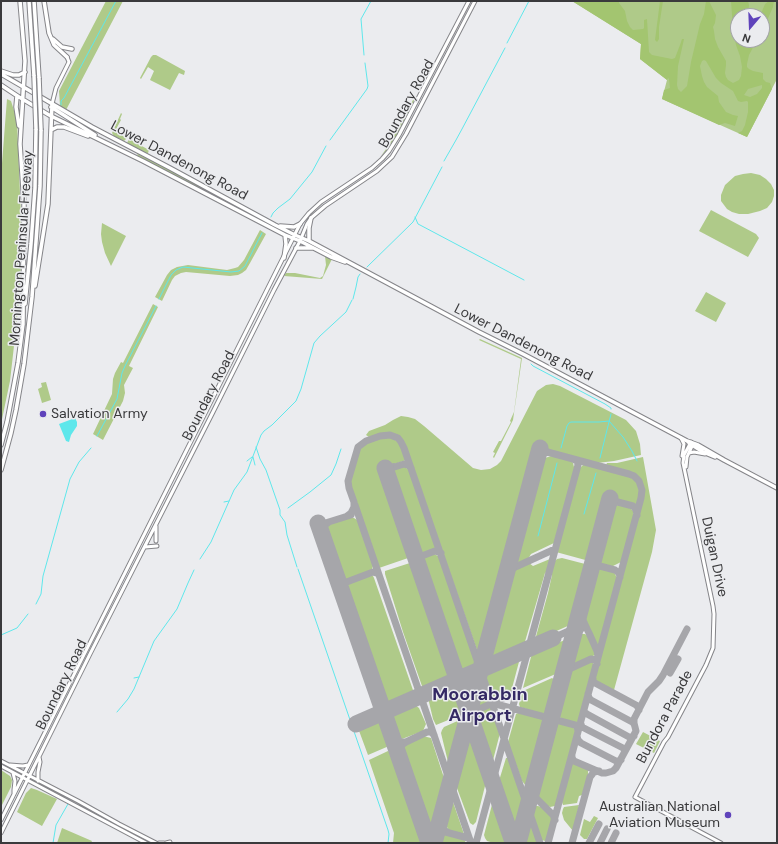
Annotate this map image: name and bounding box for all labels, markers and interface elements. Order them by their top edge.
north arrow [730,8,770,48]
text: N [740,30,752,46]
street label: Boundary Road [376,57,438,151]
street label: Lower Dandenong Road [108,118,250,204]
street label: Mornington Peninsula Freeway [7,150,37,346]
street label: Lower Dandenong Road [451,301,595,385]
street label: Boundary Road [179,348,239,444]
place label: Salvation Army [51,406,148,422]
marker: Salvation Army [38,409,48,419]
street label: Duigan Drive [697,515,731,599]
street label: Boundary Road [33,637,91,733]
street label: Bundora Parade [633,668,697,766]
district label: Moorabbin Airport [432,684,528,726]
place label: Australian National Aviation Museum [599,799,720,832]
marker: Australian National Aviation Museum [723,810,733,820]

